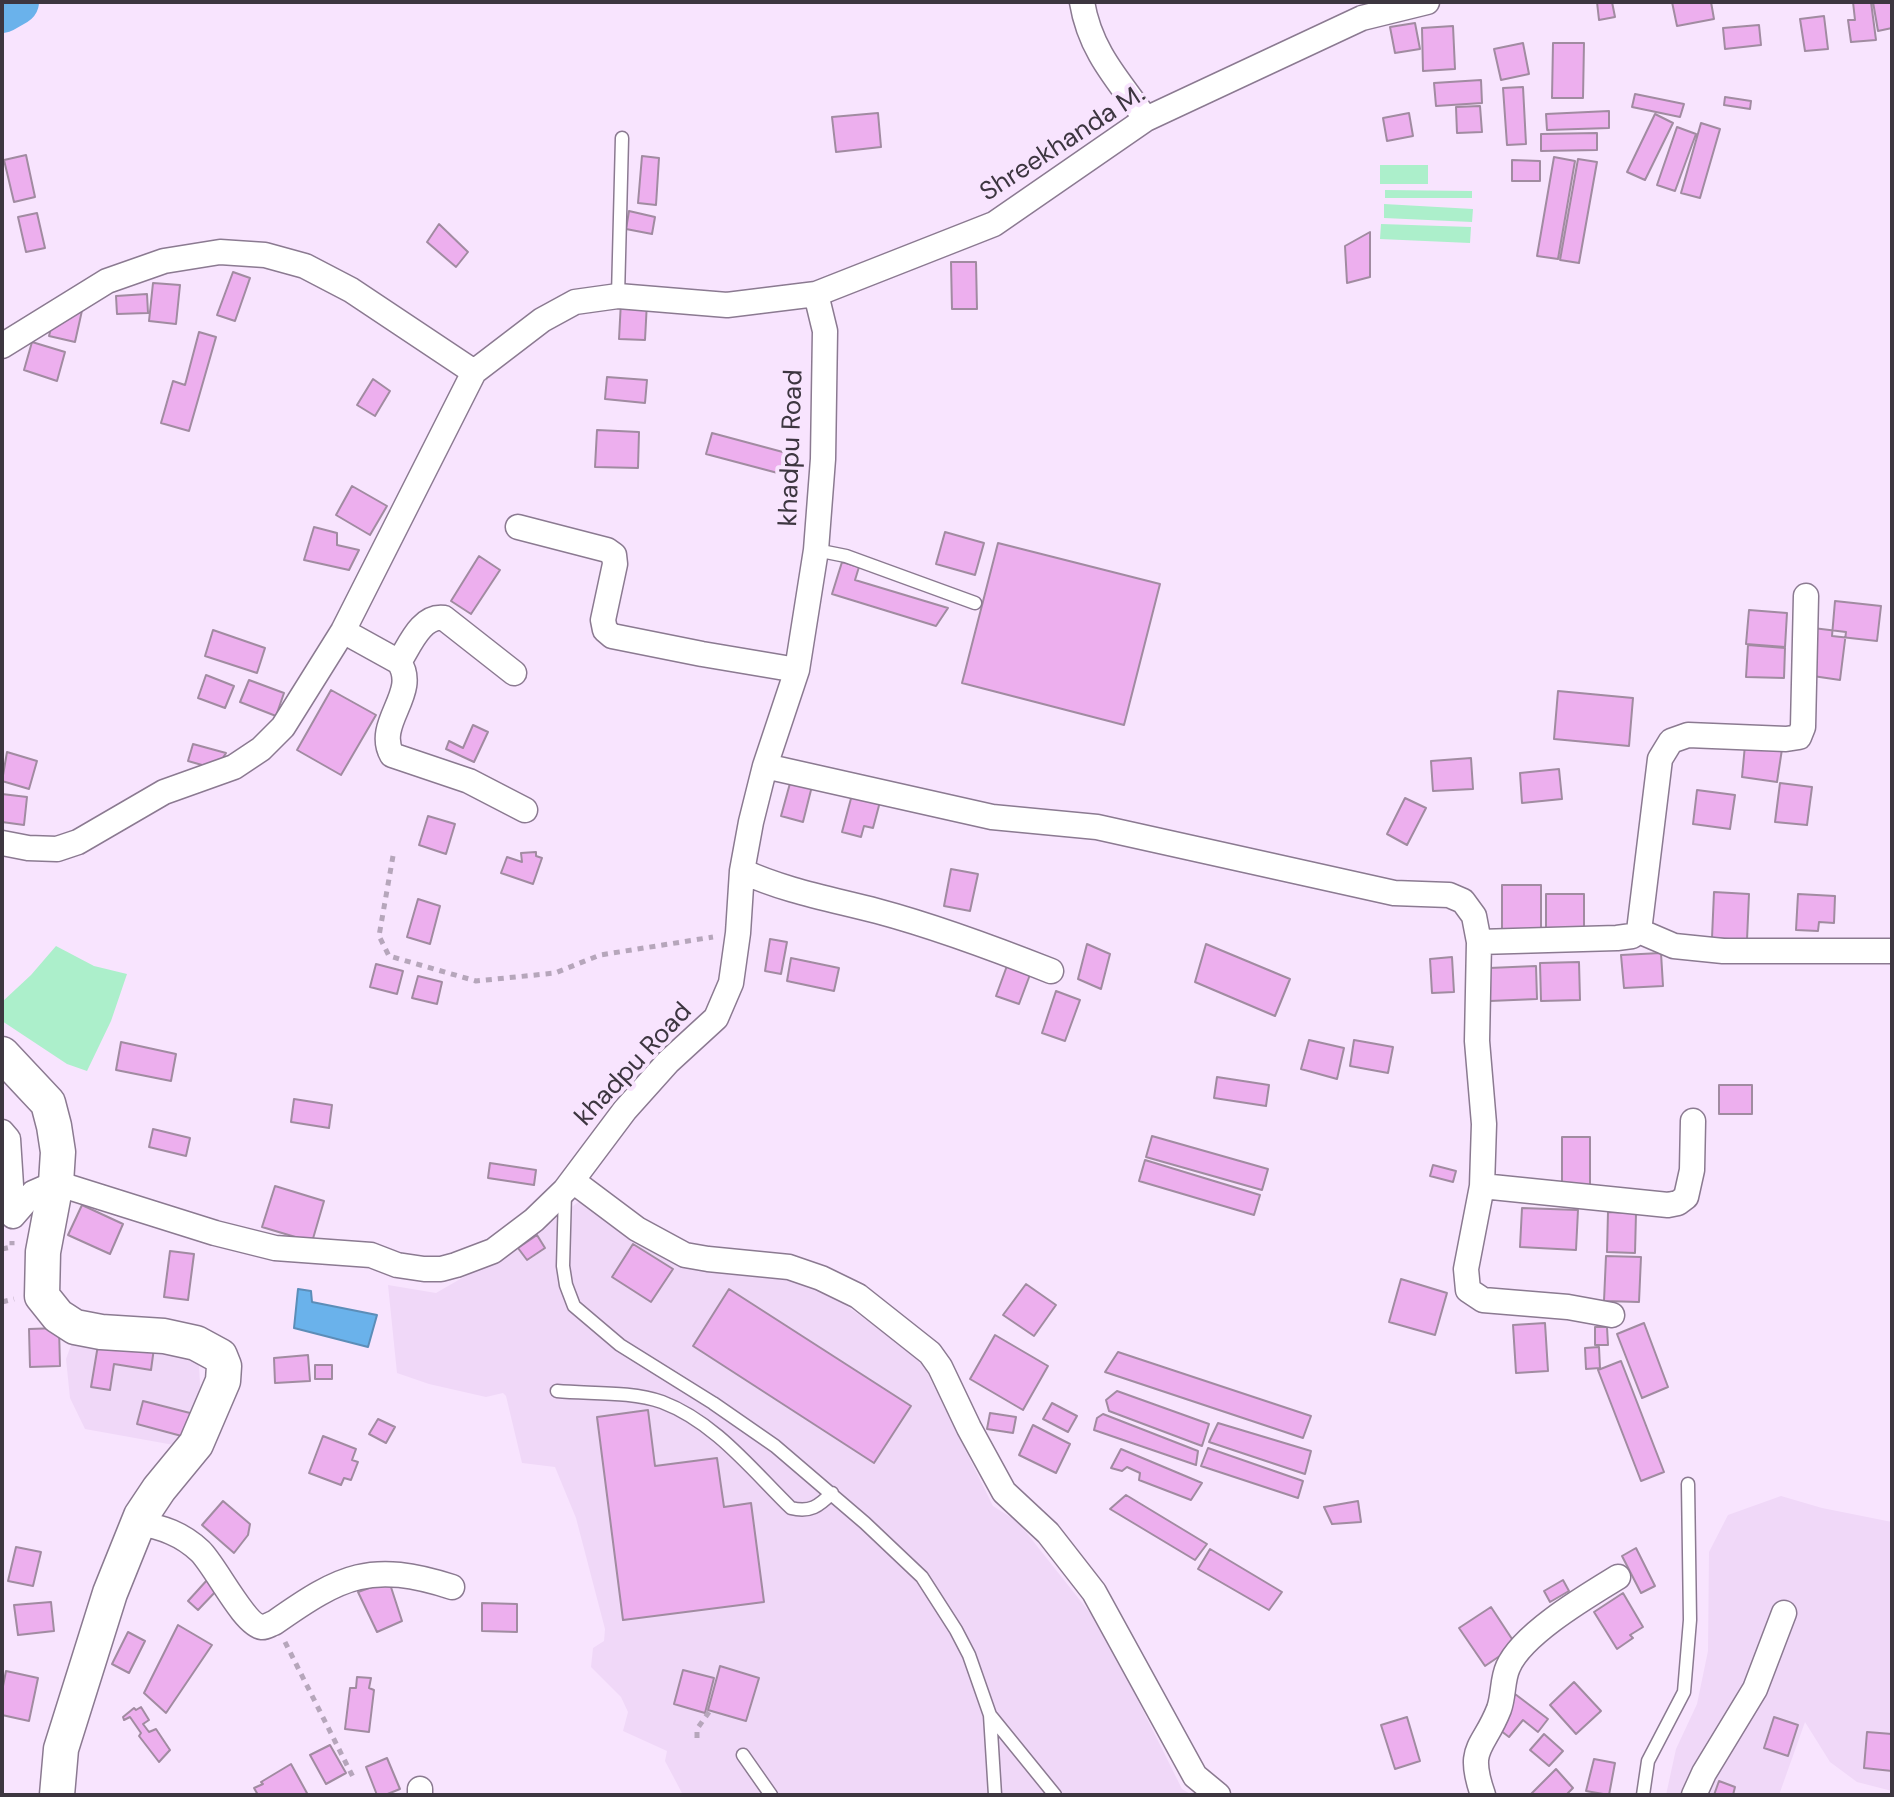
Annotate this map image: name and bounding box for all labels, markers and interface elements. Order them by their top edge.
street label: Shreekhanda M. [975,79,1151,209]
street label: khadpu Road [774,369,810,527]
street label: khadpu Road [569,997,699,1133]

